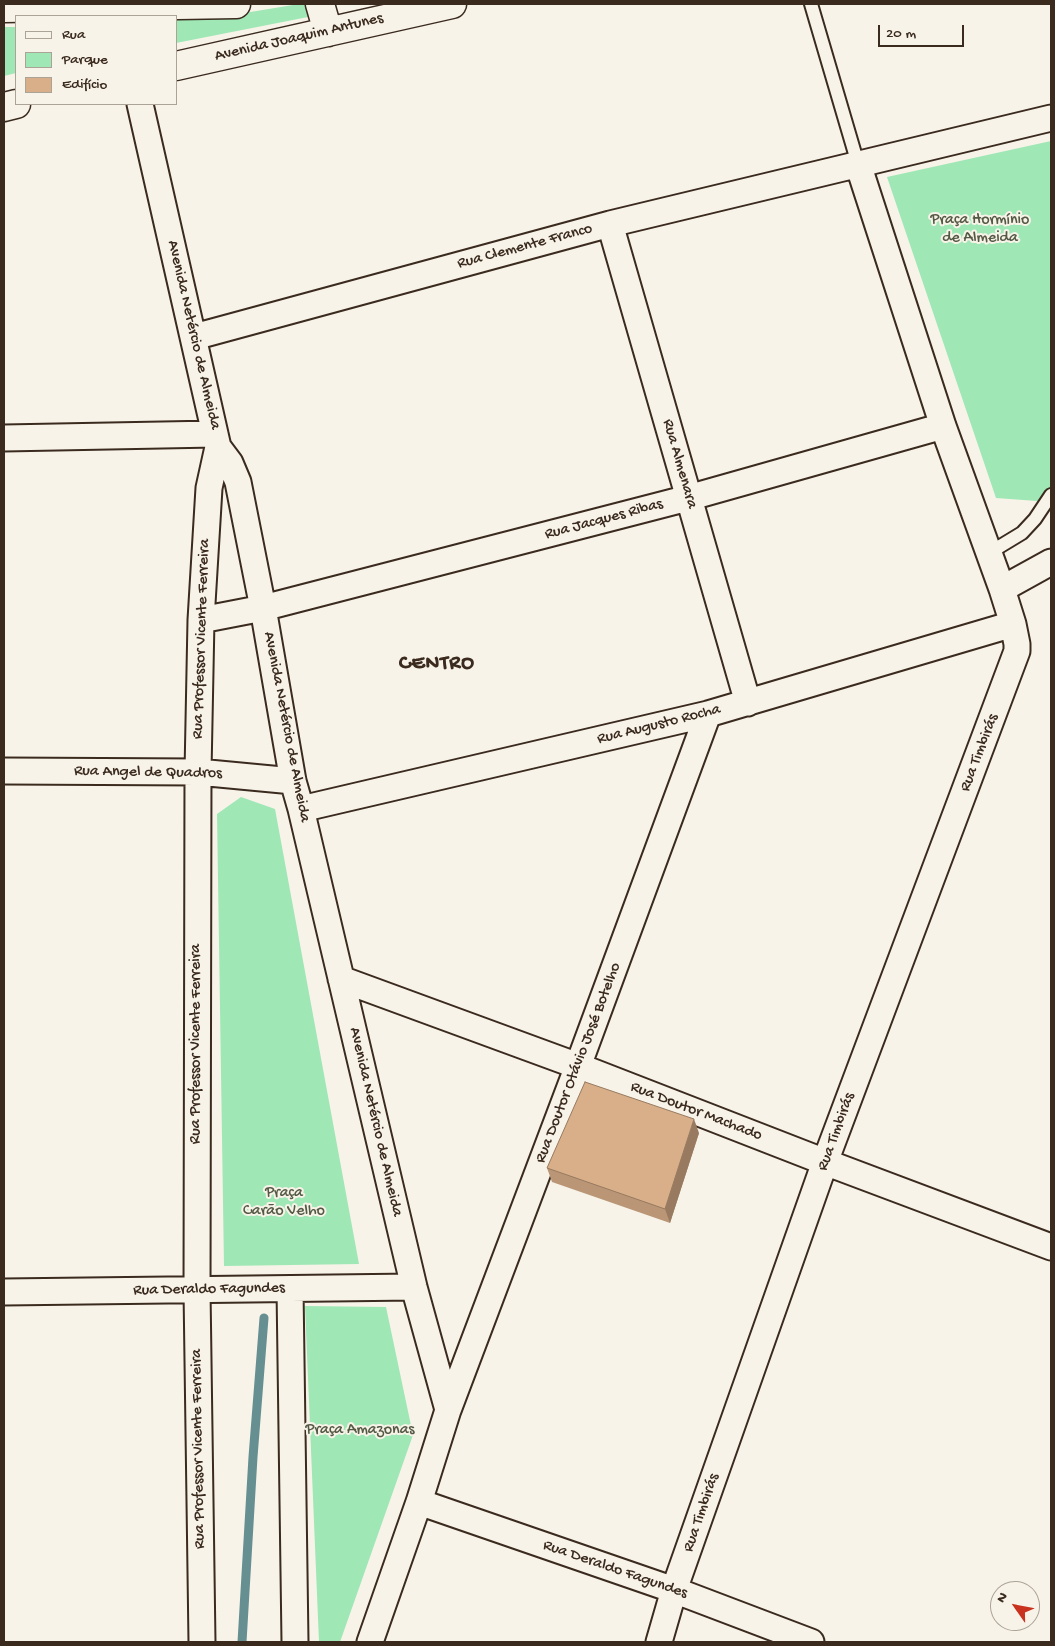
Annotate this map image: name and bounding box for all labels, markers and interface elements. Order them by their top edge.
street label: Avenida Joaquim Antunes [213,9,385,67]
legend [15,15,178,105]
scale bar [880,15,966,47]
text: 20 m [886,25,916,43]
text: Rua [62,26,85,44]
text: Parque [62,51,108,69]
text: Edifício [62,76,107,94]
park label: Praça Hormínio de Almeida [931,211,1029,249]
street label: Rua Clemente Franco [455,220,595,274]
street label: Avenida Netércio de Almeida [162,238,224,432]
street label: Rua Almenara [657,417,701,511]
street label: Rua Jacques Ribas [543,495,665,545]
street label: Rua Professor Vicente Ferreira [189,539,215,739]
street label: Avenida Netércio de Almeida [258,630,314,824]
district label: CENTRO [398,652,476,678]
street label: Rua Augusto Rocha [595,700,723,750]
street label: Rua Timbirás [956,711,1004,795]
street label: Rua Angel de Quadros [74,762,222,784]
street label: Rua Professor Vicente Ferreira [187,944,207,1144]
street label: Rua Doutor Otávio José Botelho [532,960,626,1166]
street label: Avenida Netércio de Almeida [344,1025,406,1219]
street label: Rua Doutor Machado [627,1078,765,1146]
street label: Rua Timbirás [814,1090,860,1174]
park label: Praça Carão Velho [243,1184,325,1222]
street label: Rua Deraldo Fagundes [133,1279,285,1301]
street label: Rua Professor Vicente Ferreira [188,1349,210,1549]
park label: Praça Amazonas [306,1421,414,1441]
street label: Rua Timbirás [680,1471,724,1555]
street label: Rua Deraldo Fagundes [540,1536,690,1604]
north arrow [990,1581,1040,1631]
text: N [993,1590,1012,1607]

